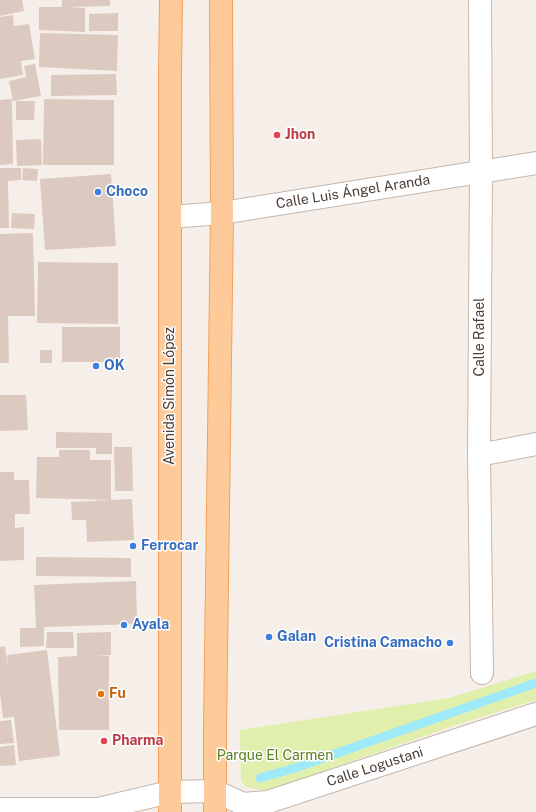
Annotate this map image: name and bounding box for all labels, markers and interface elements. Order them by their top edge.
place label: Jhon [285,127,315,143]
marker: Jhon [272,130,282,140]
street label: Calle Luis Ángel Aranda [275,172,431,212]
place label: Choco [106,184,148,200]
marker: Choco [93,187,103,197]
street label: Calle Rafael [472,298,488,376]
street label: Avenida Simón López [162,327,178,465]
place label: OK [104,358,125,374]
marker: OK [91,361,101,371]
place label: Ferrocar [141,538,198,554]
marker: Ferrocar [128,541,138,551]
place label: Ayala [132,617,169,633]
marker: Ayala [119,620,129,630]
place label: Galan [277,629,316,645]
marker: Galan [264,632,274,642]
place label: Cristina Camacho [324,635,442,651]
marker: Cristina Camacho [445,638,455,648]
place label: Fu [109,686,126,702]
marker: Fu [96,689,106,699]
place label: Pharma [112,733,164,749]
marker: Pharma [99,736,109,746]
street label: Calle Logustani [325,743,425,791]
park label: Parque El Carmen [217,748,333,764]

